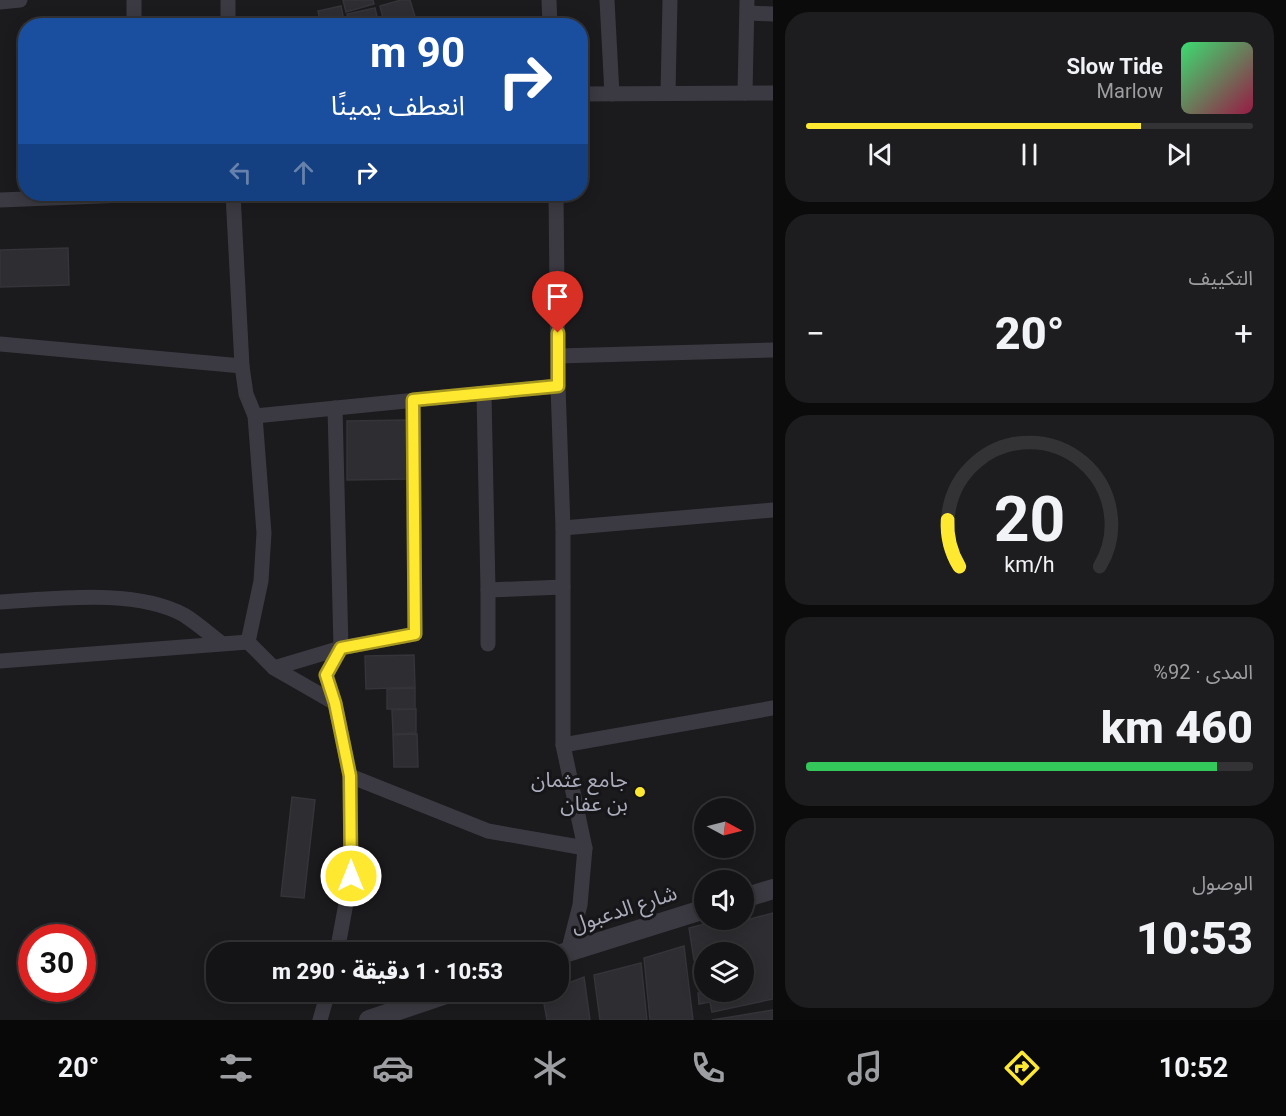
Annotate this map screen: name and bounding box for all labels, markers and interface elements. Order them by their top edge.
text: 90 m [370,28,465,77]
icon: right [486,42,564,120]
text: Slow Tide [1066,54,1163,79]
text: Marlow [1097,79,1163,103]
text: انعطف يمينًا [331,90,465,122]
icon: previous [864,138,897,171]
icon: pause [1013,138,1046,171]
icon: next [1162,138,1195,171]
icon: left [224,156,257,189]
icon: ahead [287,156,320,189]
icon: right [350,156,383,189]
text: التكييف [1189,266,1253,290]
pin [532,271,583,333]
icon: arrive [541,280,574,313]
text: 20° [995,307,1064,360]
text: − [806,314,825,353]
text: + [1234,314,1253,353]
text: 20 [994,483,1065,556]
text: km/h [1004,552,1055,577]
text: المدى · 92% [1153,660,1253,684]
text: 460 km [1101,701,1253,754]
place label: جامع عثمان بن عفان [531,768,628,816]
marker: جامع عثمان بن عفان [633,785,647,799]
north arrow [694,798,754,858]
map controls [694,798,754,1002]
position arrow [319,844,383,908]
button: sound [694,870,754,930]
text: الوصول [1192,871,1253,895]
street label: شارع الدعبول [568,881,681,940]
text: 10:53 [1136,912,1253,965]
speed limit sign: 30 [18,924,96,1002]
button: layers [694,942,754,1002]
text: 10:53 · 1 دقيقة · 290 m [272,959,503,984]
icon: filters [215,1047,257,1089]
icon: car [372,1047,414,1089]
icon: climate [529,1047,571,1089]
icon: phone [687,1047,729,1089]
icon: music [844,1047,886,1089]
icon: directions [1001,1047,1043,1089]
text: 20° [58,1052,99,1084]
text: 10:52 [1159,1052,1228,1084]

